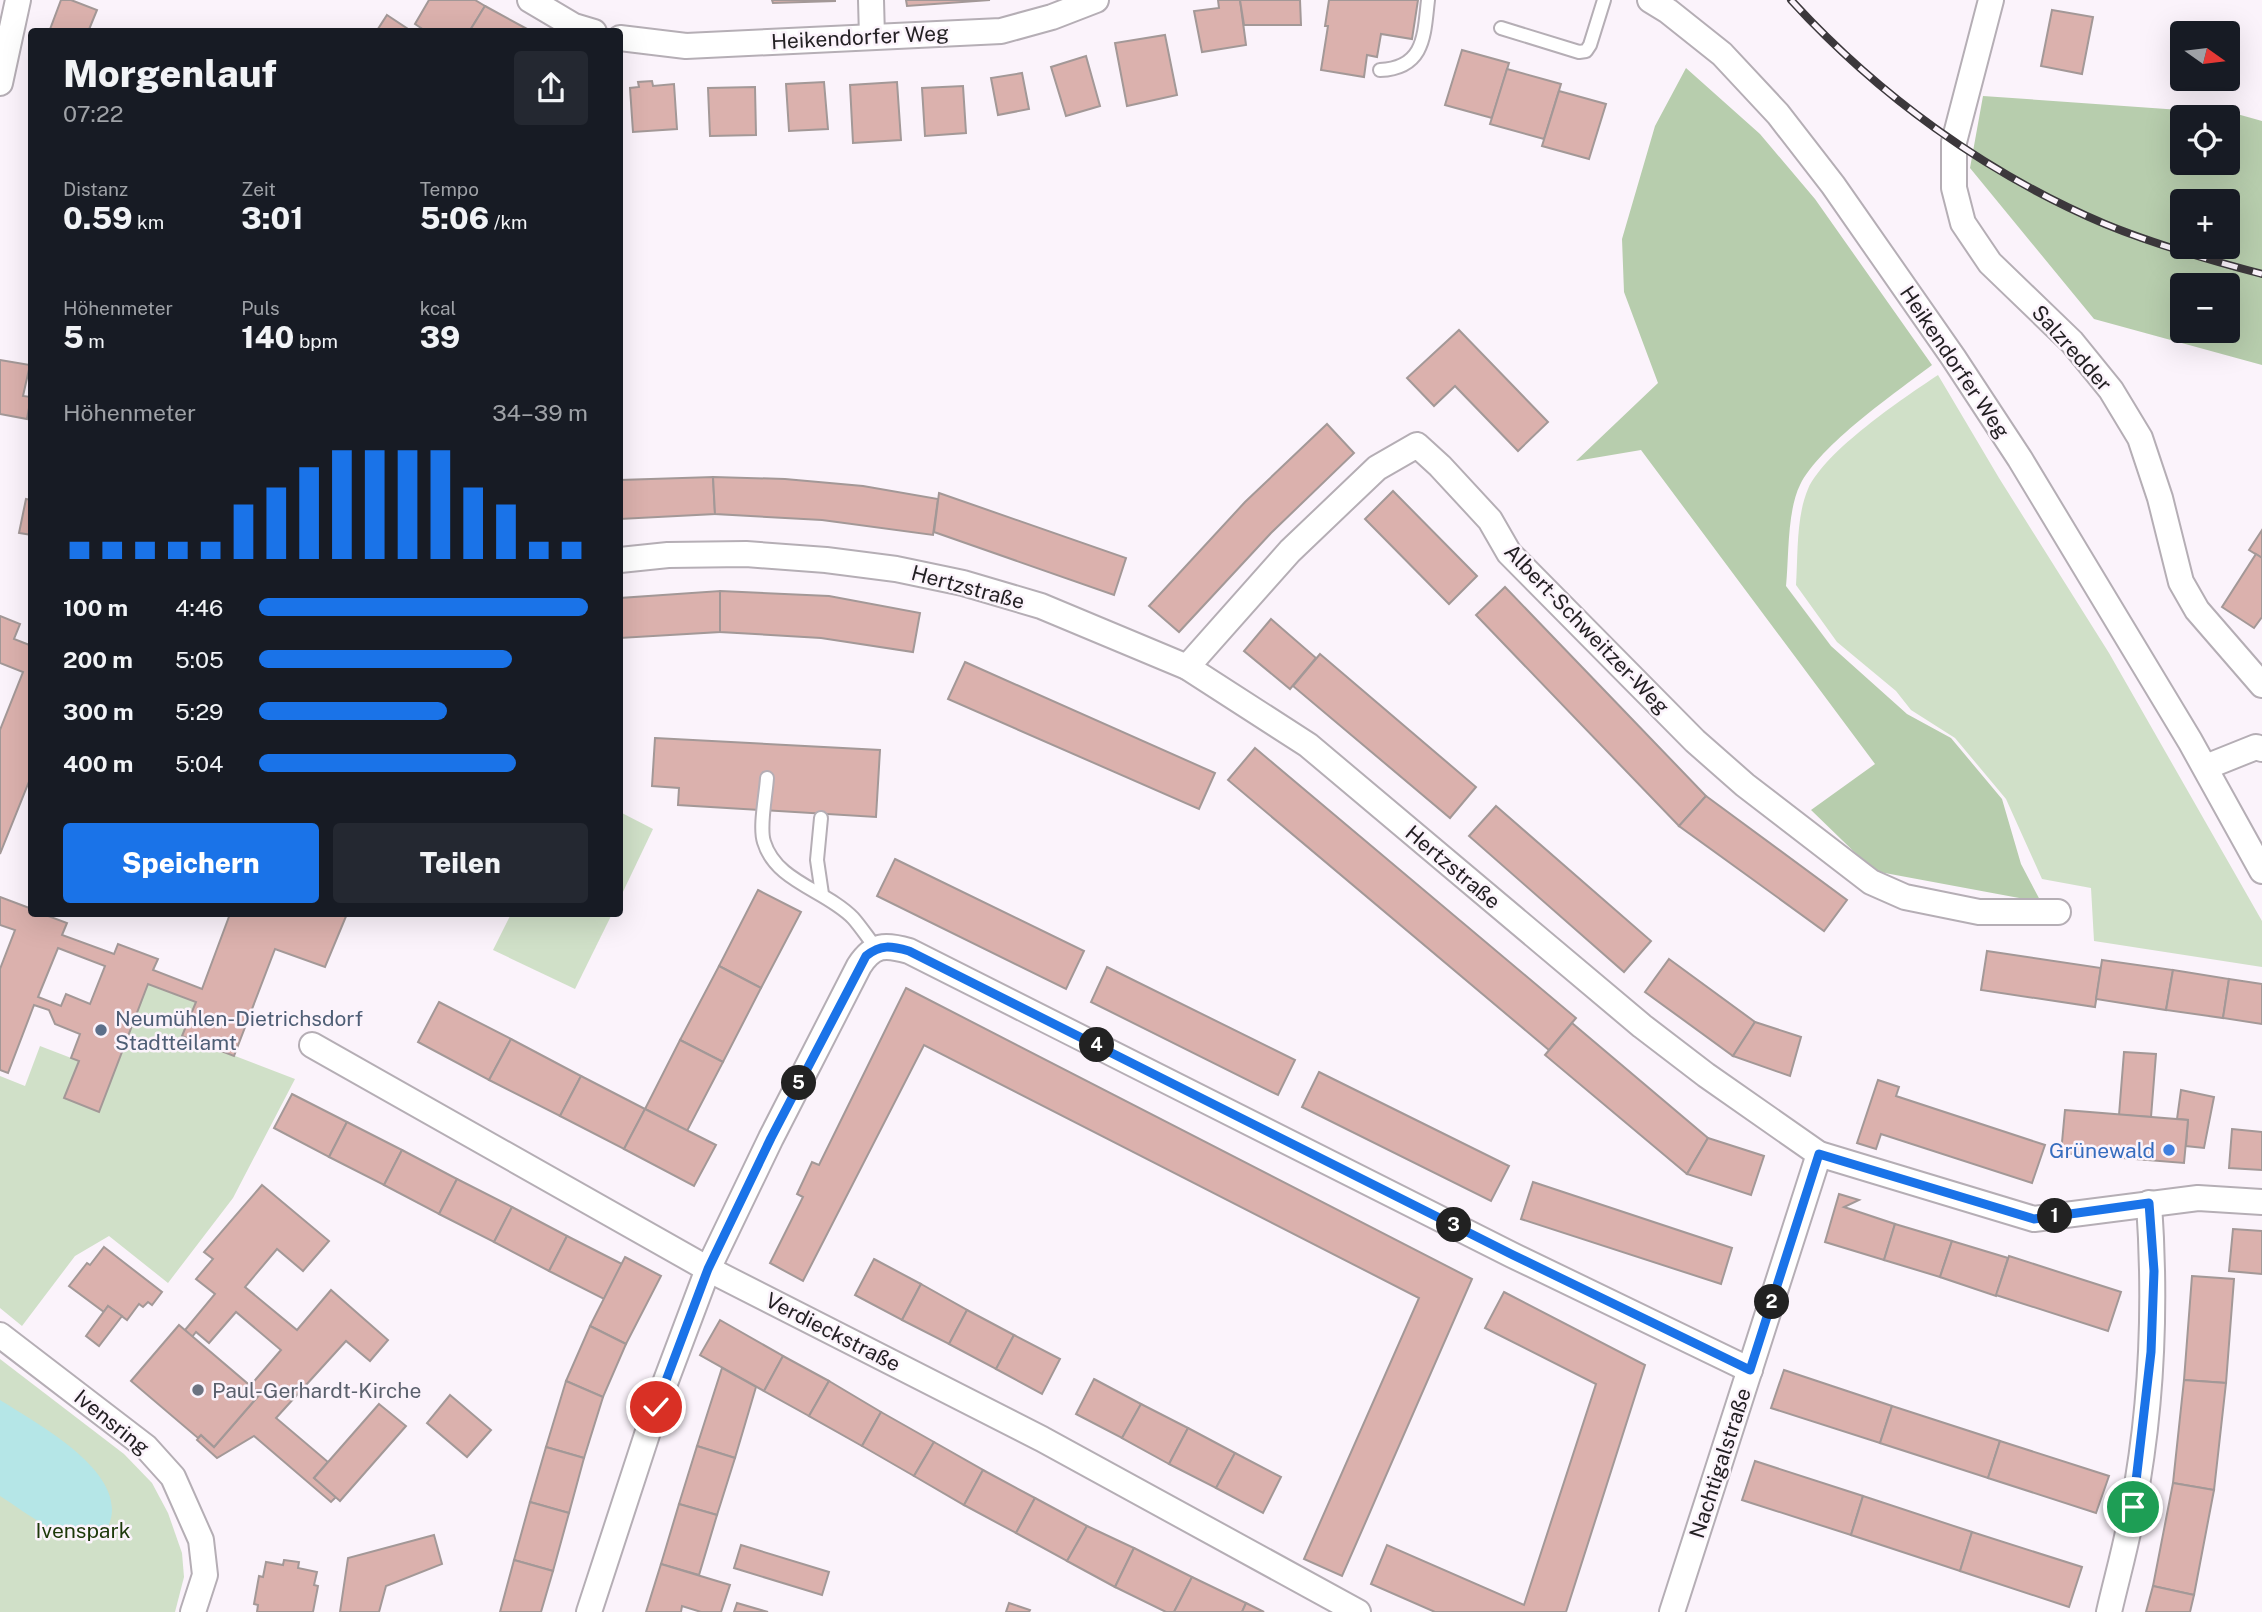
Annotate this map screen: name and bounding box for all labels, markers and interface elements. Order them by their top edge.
street label: Heikendorfer Weg [770,20,950,54]
north arrow [2170,21,2240,91]
map controls [2170,21,2240,343]
text: Morgenlauf [63,51,277,96]
button: share [514,51,588,125]
text: 07:22 [63,100,124,127]
button: locate [2170,105,2240,175]
text: Distanz [63,178,128,200]
text: Zeit [241,178,276,200]
text: Tempo [420,178,479,200]
button: + [2170,189,2240,259]
text: 0.59 [63,200,132,236]
text: 3:01 [241,200,303,236]
text: 5:06 [420,200,489,236]
text: km [132,211,164,233]
text: /km [489,211,528,233]
button: − [2170,273,2240,343]
street label: Heikendorfer Weg [1895,281,2015,443]
text: Höhenmeter [63,297,173,319]
text: Puls [241,297,280,319]
text: kcal [420,297,456,319]
street label: Salzredder [2027,300,2117,396]
text: 5 [63,319,84,355]
text: 140 [241,319,294,355]
text: 39 [420,319,460,355]
text: m [84,330,105,352]
text: bpm [294,330,338,352]
text: Höhenmeter [63,399,196,426]
text: 34–39 m [492,399,588,426]
street label: Albert-Schweitzer-Weg [1499,539,1675,719]
street label: Hertzstraße [909,560,1027,614]
text: 100 m [63,594,128,621]
text: 4:46 [175,594,223,621]
text: 200 m [63,646,133,673]
text: 5:05 [175,646,224,673]
text: 300 m [63,698,134,725]
text: 5:29 [175,698,223,725]
text: 400 m [63,750,133,777]
text: 5:04 [175,750,223,777]
street label: Hertzstraße [1400,820,1506,914]
button: Speichern [63,823,319,903]
button: Teilen [333,823,588,903]
place label: Neumühlen-Dietrichsdorf Stadtteilamt [115,1006,363,1055]
marker: Neumühlen-Dietrichsdorf Stadtteilamt [93,1022,109,1038]
pin: 4 [1080,1028,1114,1062]
text: 4 [1090,1033,1103,1055]
pin: 5 [782,1066,816,1100]
text: 5 [792,1071,805,1093]
place label: Grünewald [2049,1138,2155,1163]
marker: Grünewald [2161,1142,2177,1158]
pin: 1 [2038,1198,2072,1234]
text: 1 [2050,1204,2059,1226]
pin: 3 [1436,1208,1472,1242]
text: 3 [1447,1213,1460,1235]
pin: 2 [1754,1284,1790,1320]
street label: Verdieckstraße [761,1287,905,1377]
text: 2 [1765,1290,1778,1312]
pin [626,1377,686,1437]
place label: Paul-Gerhardt-Kirche [212,1378,421,1403]
marker: Paul-Gerhardt-Kirche [190,1382,206,1398]
street label: Ivensring [69,1384,155,1460]
street label: Nachtigalstraße [1684,1385,1756,1541]
icon: check [637,1388,675,1426]
pin [2103,1477,2163,1537]
icon: arrive [2114,1488,2152,1526]
park label: Ivenspark [36,1518,131,1543]

